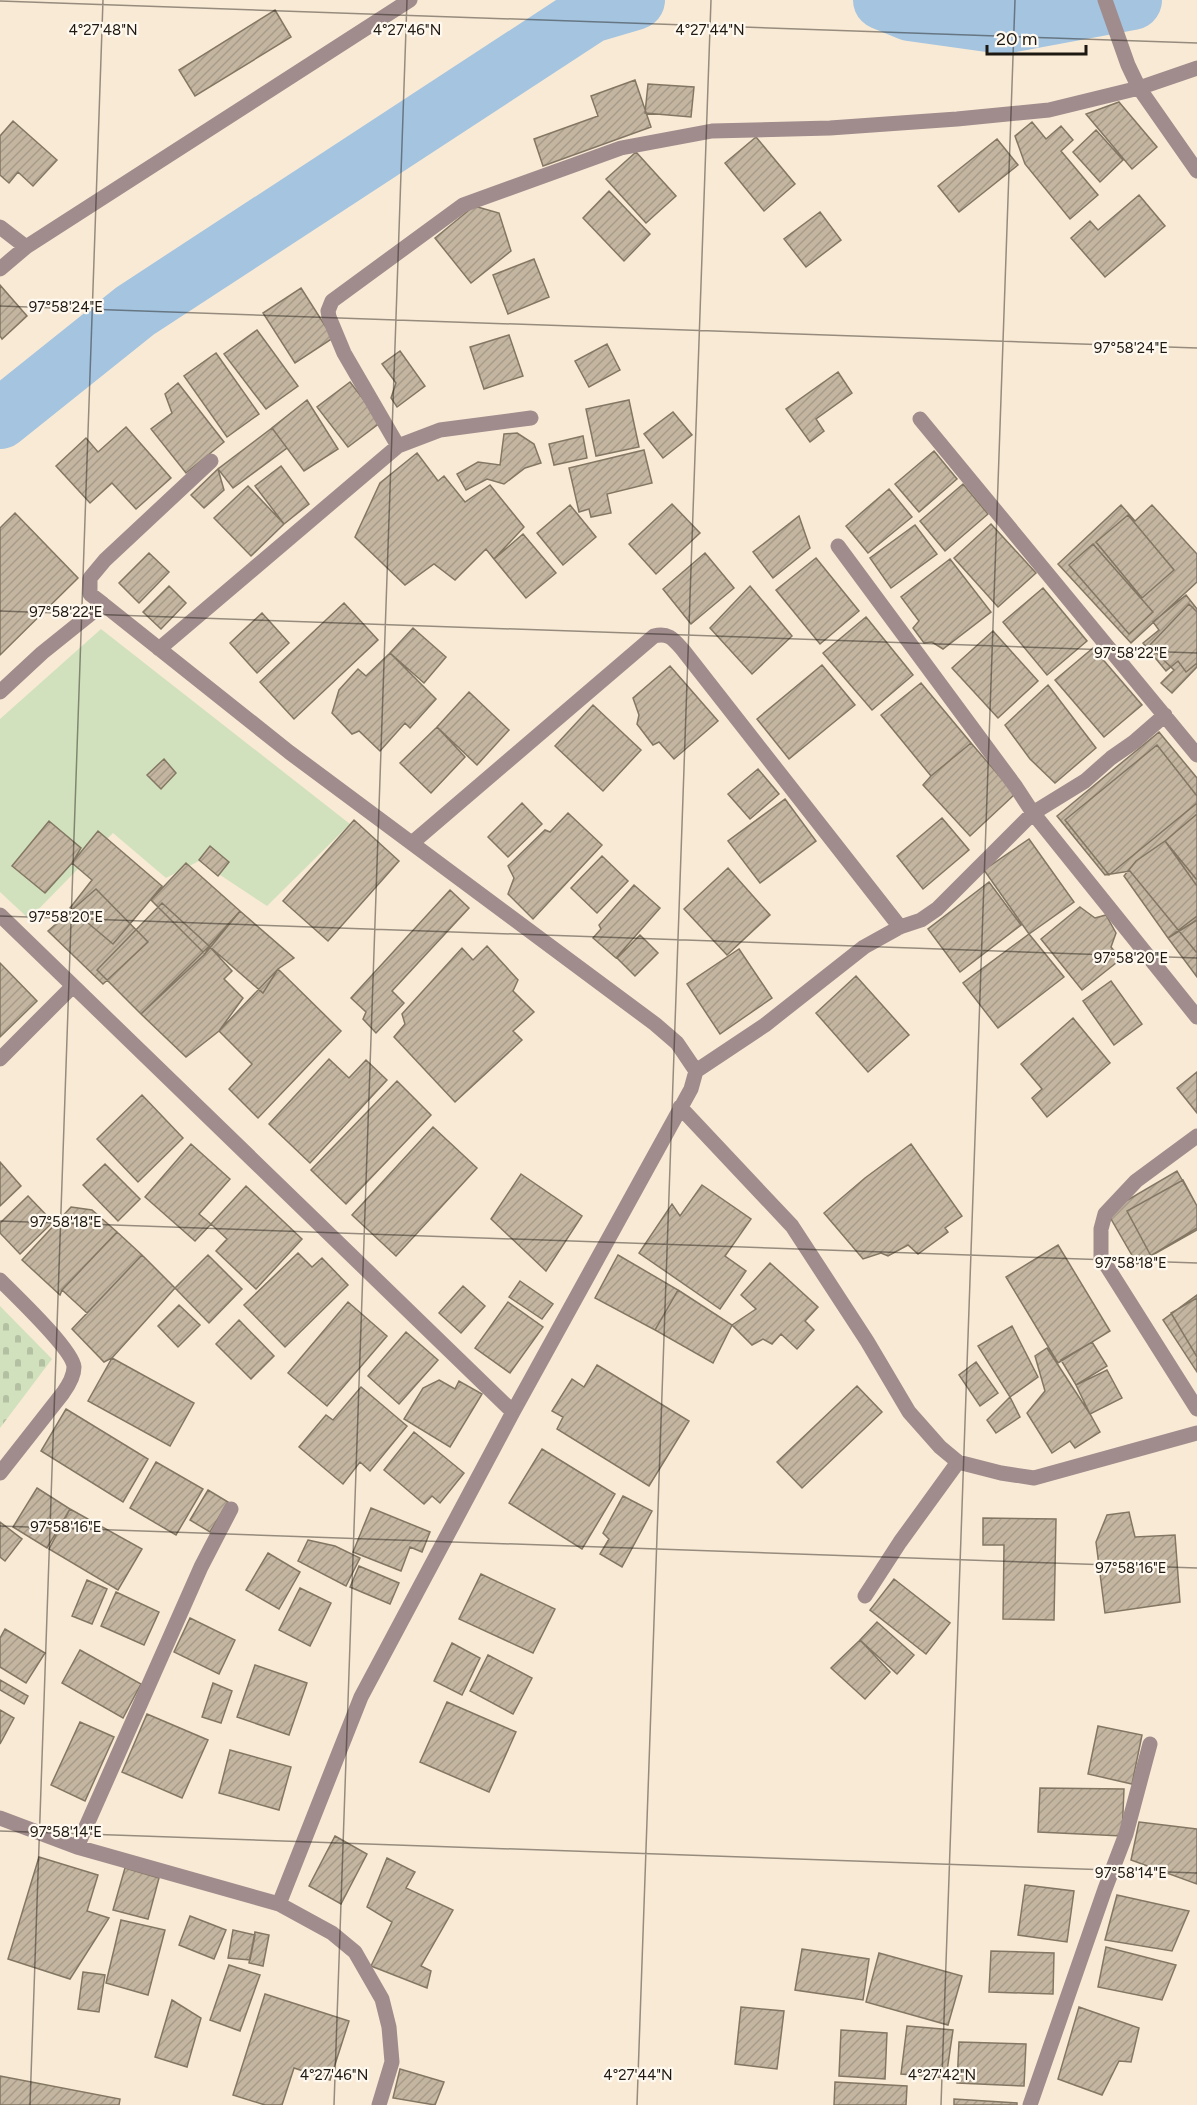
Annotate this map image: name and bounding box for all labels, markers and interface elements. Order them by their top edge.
scale bar [987,18,1086,56]
text: 4°27'48"N [68,21,138,39]
text: 4°27'46"N [373,21,441,39]
text: 4°27'44"N [675,21,745,39]
text: 20 m [996,28,1037,50]
text: 97°58'24"E [29,298,103,316]
text: 97°58'24"E [1094,339,1168,357]
text: 97°58'22"E [29,603,103,621]
text: 97°58'22"E [1094,644,1168,662]
text: 97°58'20"E [29,908,103,926]
text: 97°58'20"E [1094,949,1168,967]
text: 97°58'18"E [30,1213,102,1231]
text: 97°58'18"E [1095,1254,1167,1272]
text: 97°58'16"E [30,1518,102,1536]
text: 97°58'16"E [1095,1559,1167,1577]
text: 97°58'14"E [30,1823,102,1841]
text: 97°58'14"E [1095,1864,1167,1882]
text: 4°27'46"N [300,2066,368,2084]
text: 4°27'44"N [603,2066,673,2084]
text: 4°27'42"N [908,2066,976,2084]

